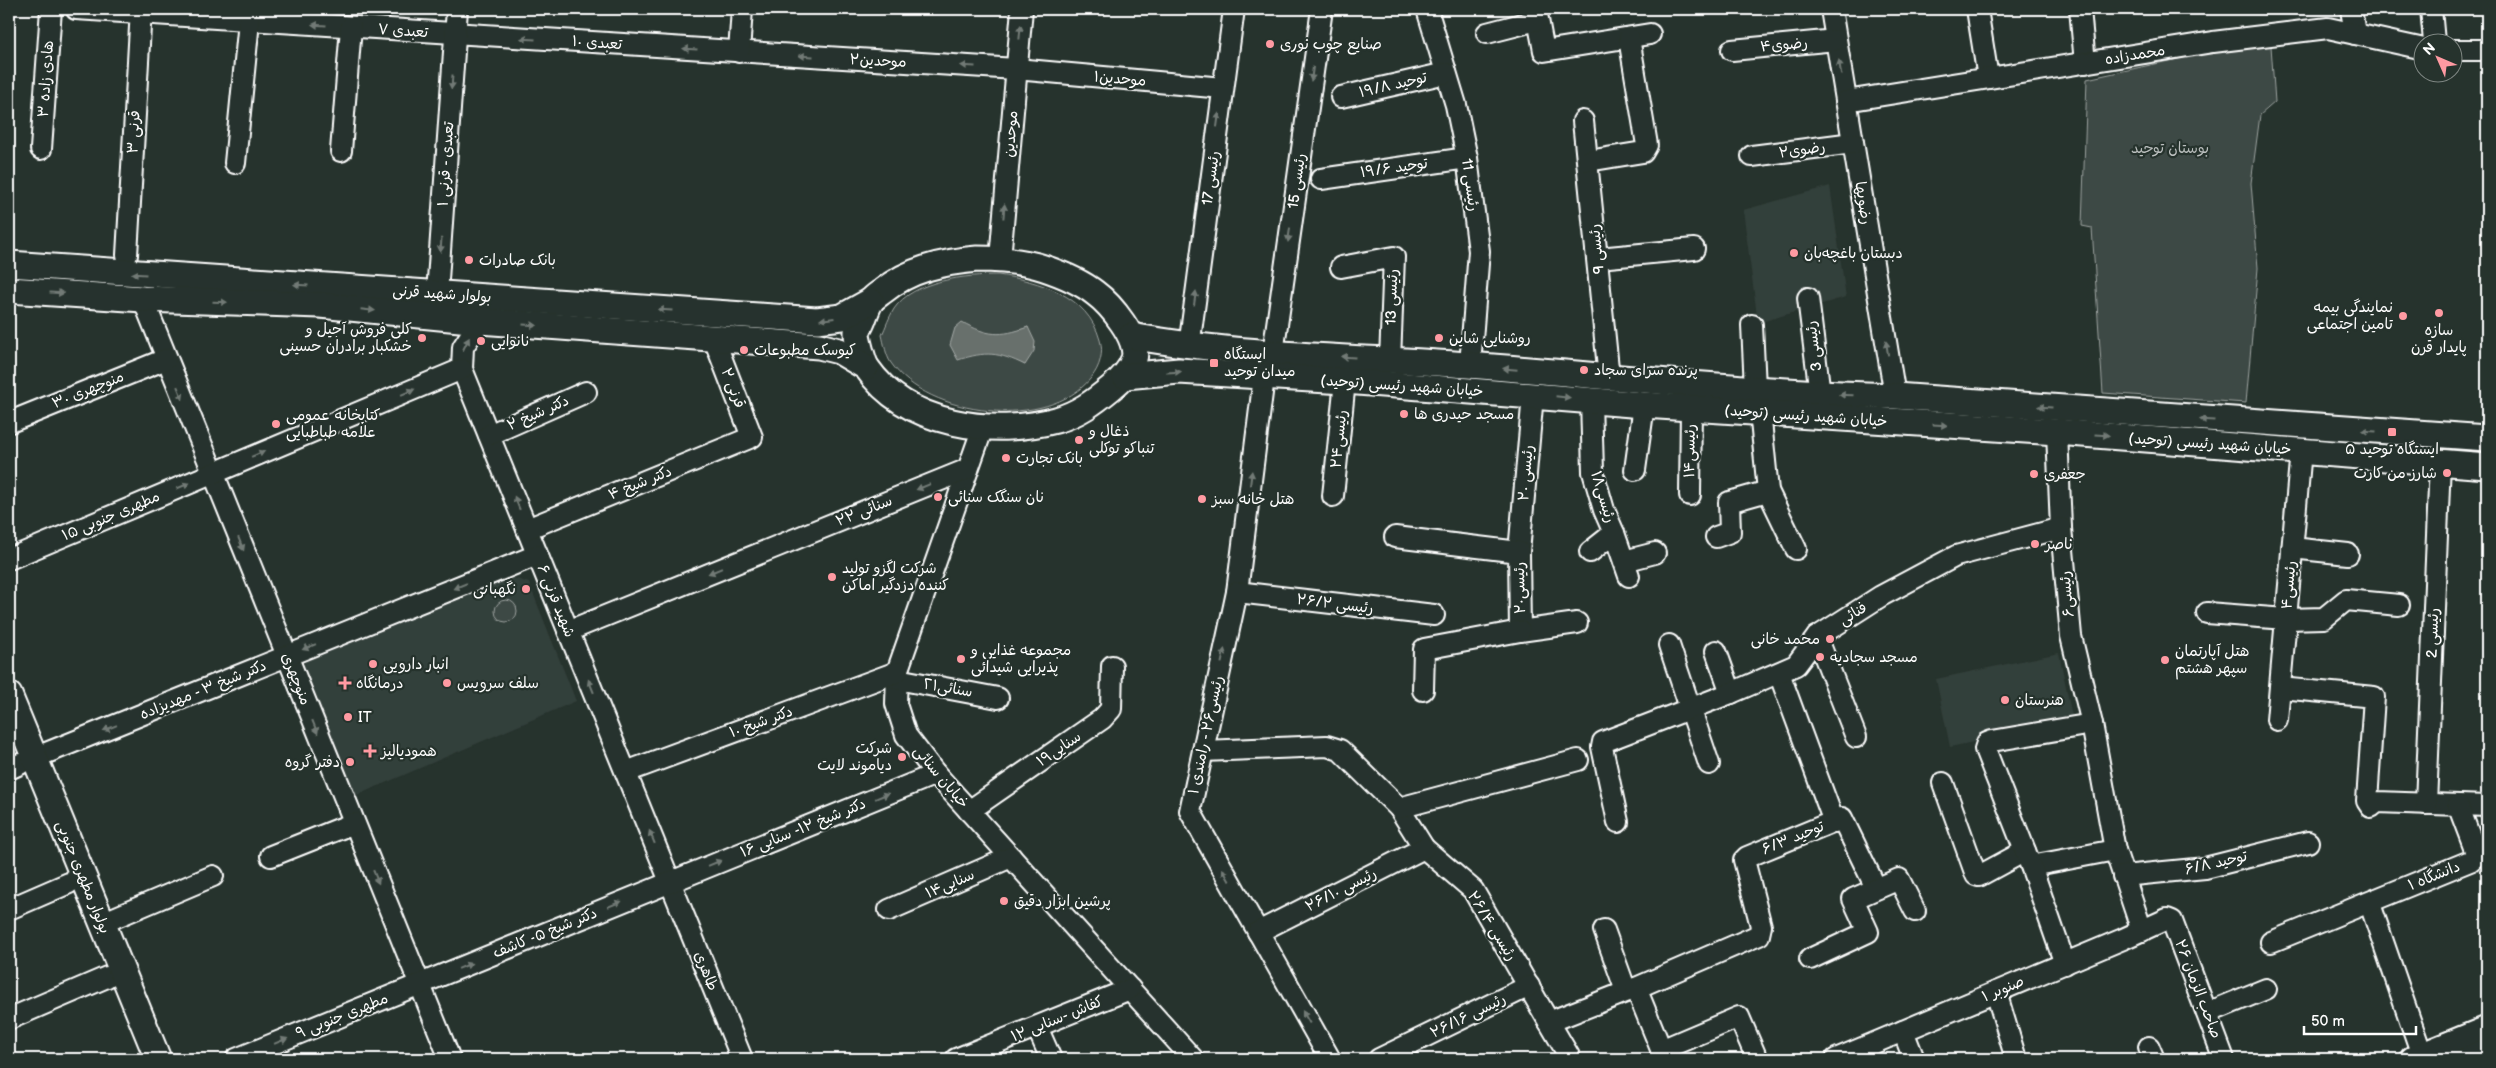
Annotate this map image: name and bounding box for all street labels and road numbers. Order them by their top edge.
street label: تعبدی ۷ [377,20,429,42]
street label: تعبدی ۱۰ [571,32,623,54]
street label: رضوی۴ [1759,33,1809,57]
street label: هادی زاده ۳ [34,40,58,118]
street label: محمدزاده [2104,41,2166,69]
street label: موحدین۲ [849,50,907,72]
street label: موحدین۱ [1093,67,1147,91]
street label: توحید ۱۹/۸ [1357,68,1430,102]
street label: قرنی ۳ [123,110,145,154]
street label: موحدین [999,110,1023,158]
street label: تعبدی - قرنی ۱ [434,120,458,207]
street label: رضوی۲ [1777,137,1827,163]
street label: رئیسی 17 [1198,150,1224,206]
street label: رئیسی 15 [1284,152,1310,210]
street label: توحید ۱۹/۶ [1359,154,1430,182]
street label: رئیسی 11 [1457,157,1483,213]
street label: رضویها [1850,180,1876,226]
street label: رئیسی 9 [1585,223,1609,275]
street label: رئیسی 13 [1382,268,1402,326]
street label: بولوار شهید قرنی [392,281,492,307]
street label: رئیسی 3 [1801,320,1827,372]
street label: قرنی ۲ [717,365,749,411]
street label: منوچهری ۳۰ [49,367,127,413]
street label: خیابان شهید رئیسی (توحید) [1320,371,1484,401]
street label: دکتر شیخ ۲ [504,391,572,435]
street label: خیابان شهید رئیسی (توحید) [1724,401,1888,431]
street label: رئیسی۲۴ [1326,409,1352,469]
street label: رئیسی۱۴ [1680,424,1700,478]
street label: خیابان شهید رئیسی (توحید) [2128,429,2292,459]
street label: رئیسی ۲۰ [1514,444,1538,502]
street label: دکتر شیخ ۴ [605,462,675,504]
street label: رئیسی۱۸ [1586,469,1620,525]
street label: مطهری جنوبی ۱۵ [59,487,163,545]
street label: سنائی ۲۲ [833,491,895,531]
street label: رئیسی۴ [2277,560,2301,610]
street label: شهید قرنی ۶ [533,562,579,640]
street label: رئیسی۲۰ [1510,562,1530,614]
street label: رئیسی۶ [2056,570,2078,618]
street label: رئیسی ۲۶/۲ [1295,590,1375,618]
street label: فنائی [1835,598,1871,630]
street label: رئیسی 2 [2423,608,2443,658]
street label: منوچهری [277,650,315,708]
street label: دکتر شیخ ۳ - مهدیزاده [137,656,269,724]
street label: سنائی٢١ [922,674,974,702]
street label: رئیسی۲۶ - رامندی ۱ [1184,674,1228,796]
street label: دکتر شیخ ۱۰ [727,702,795,742]
street label: سنایی۱۹ [1033,727,1085,771]
street label: خیابان سنائی [909,742,973,812]
street label: دکتر شیخ ۱۲- سنایی ۱۶ [737,794,869,862]
street label: توحید ۶/۳ [1759,817,1827,859]
street label: بولوار مطهری جنوبی [52,818,114,936]
street label: توحید ۶/۸ [2183,846,2250,879]
street label: دانشگاه ۱ [2405,857,2463,895]
street label: رئیسی ۲۶/۱۰ [1302,864,1380,916]
street label: سنایی۱۴ [922,865,978,903]
street label: رئیسی ۲۶/۴ [1463,888,1521,964]
street label: دکتر شیخ ۵- کاشف [490,903,600,963]
street label: صاحب الزمان ۲۶ [2170,937,2226,1041]
street label: طاهری [690,948,722,994]
street label: صنوبر ۱ [1979,972,2027,1006]
street label: مطهری جنوبی ۹ [293,989,391,1043]
street label: رئیسی ۲۶/۱۶ [1427,989,1509,1043]
street label: کفاش -سنایی ۱۲ [1008,992,1106,1046]

